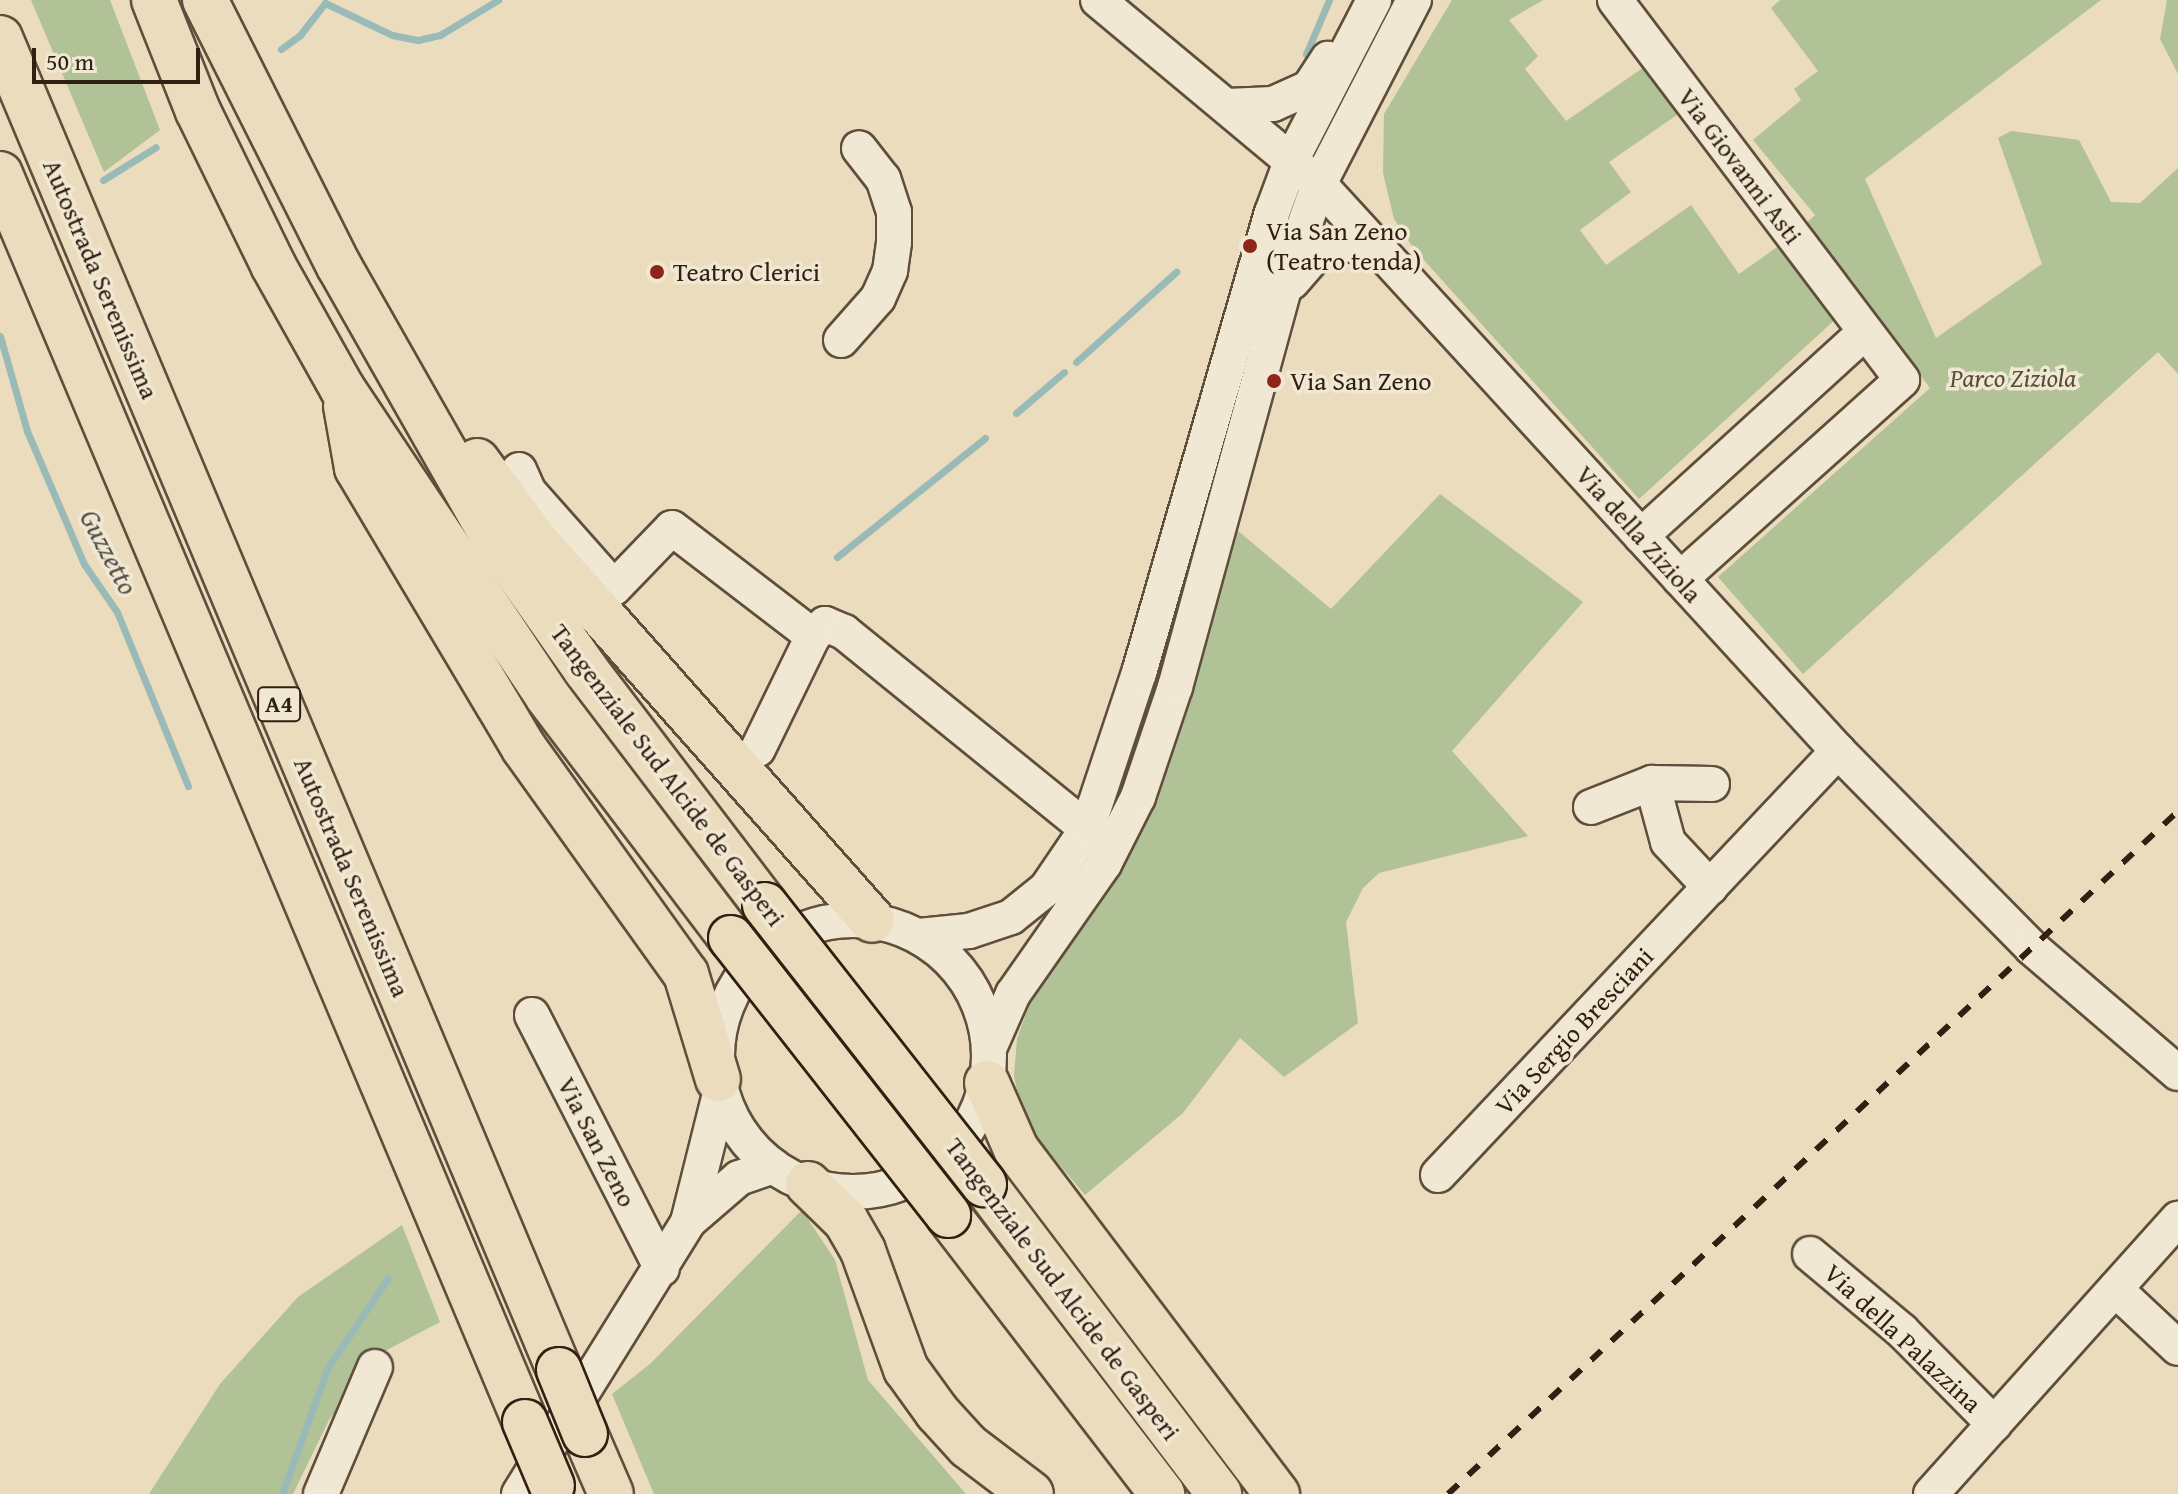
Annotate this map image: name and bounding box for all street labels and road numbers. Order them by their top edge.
street label: Via Giovanni Asti [1671,82,1809,250]
street label: Autostrada Serenissima [36,155,166,403]
street label: Via della Ziziola [1569,459,1709,609]
street label: Tangenziale Sud Alcide de Gasperi [544,618,792,932]
road number: A4 [257,684,301,724]
street label: Autostrada Serenissima [287,753,417,1001]
street label: Via Sergio Bresciani [1488,941,1660,1121]
street label: Via San Zeno [551,1072,643,1212]
street label: Tangenziale Sud Alcide de Gasperi [939,1132,1187,1446]
street label: Via della Palazzina [1818,1257,1988,1419]

